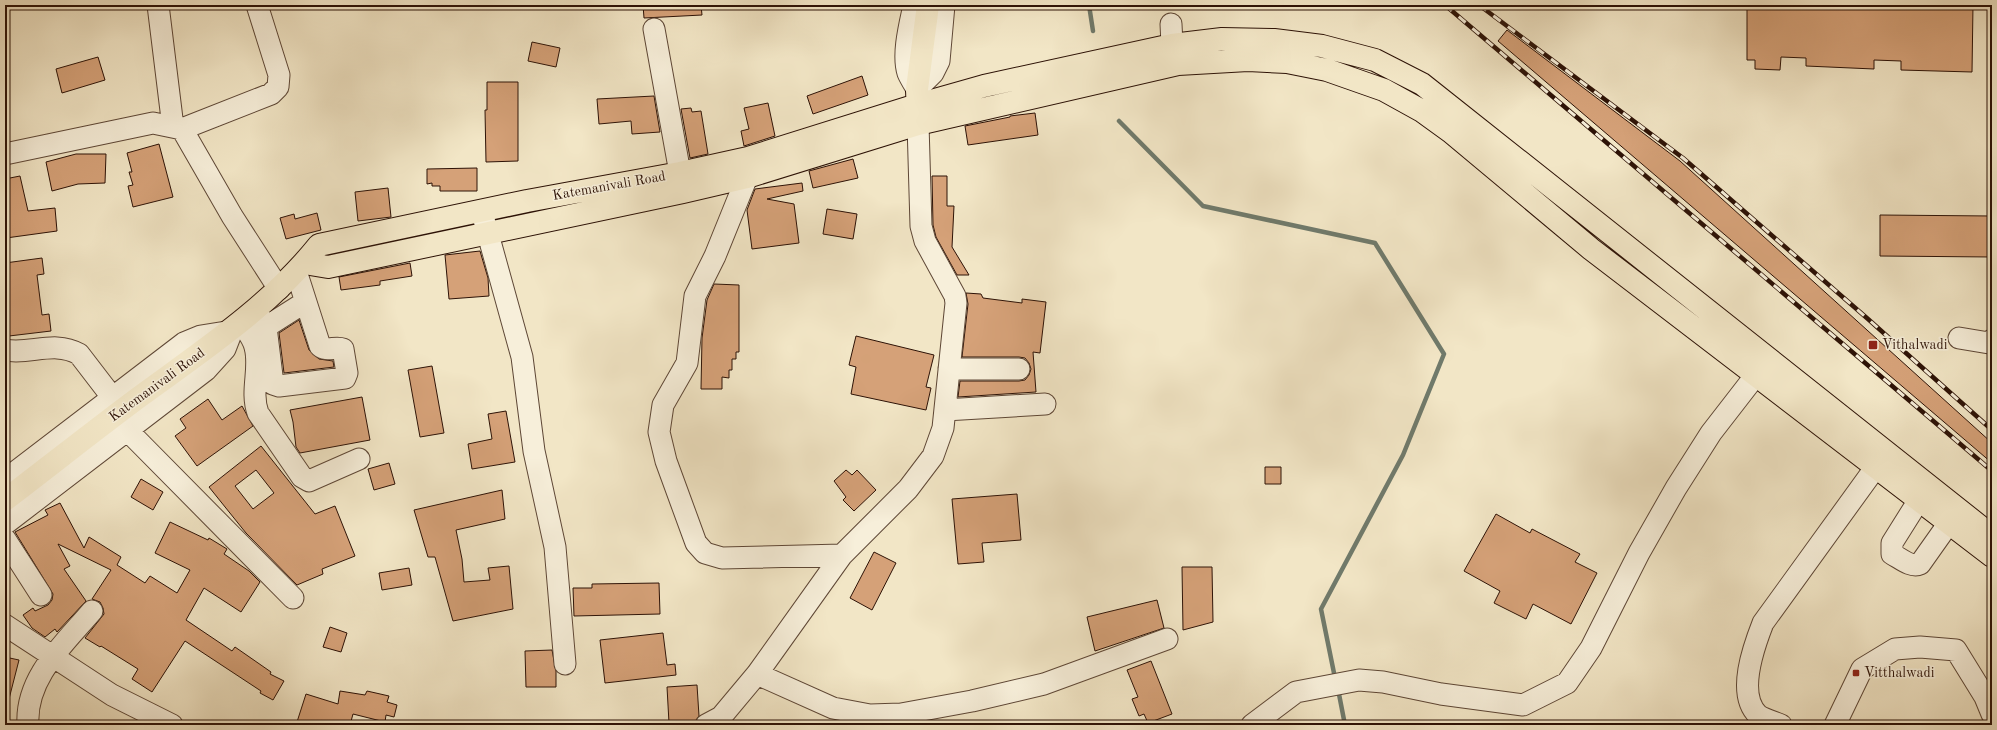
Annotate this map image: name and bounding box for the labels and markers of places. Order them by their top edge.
place label: Vithalwadi [1882,338,1948,352]
marker: Vithalwadi [1867,339,1879,351]
place label: Vitthalwadi [1864,666,1935,680]
marker: Vitthalwadi [1851,668,1861,678]

